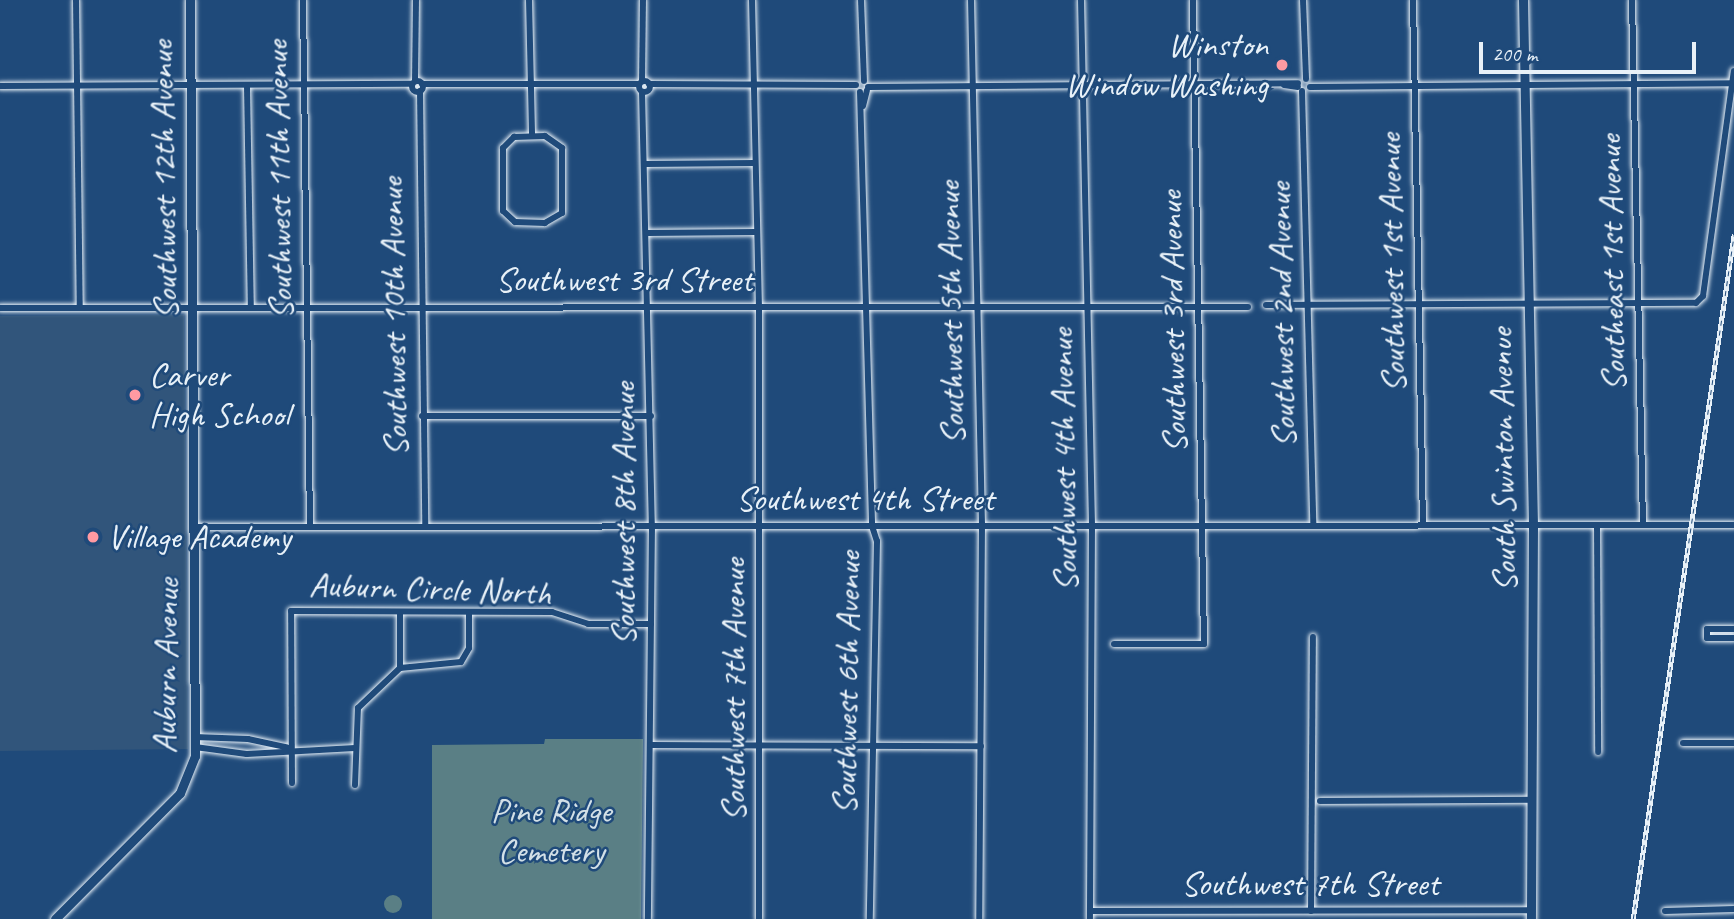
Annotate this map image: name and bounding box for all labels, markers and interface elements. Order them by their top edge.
place label: Winston Window Washing [1064,24,1268,106]
scale bar [1482,28,1699,72]
street label: Southwest 12th Avenue [141,40,187,320]
street label: Southwest 11th Avenue [256,40,302,320]
text: 200 m [1492,41,1537,67]
marker: Winston Window Washing [1274,57,1290,73]
street label: Southwest 1st Avenue [1369,133,1415,393]
street label: Southeast 1st Avenue [1589,135,1635,391]
street label: Southwest 10th Avenue [371,177,417,457]
street label: Southwest 5th Avenue [928,181,974,445]
street label: Southwest 2nd Avenue [1259,182,1305,448]
street label: Southwest 3rd Avenue [1150,191,1196,453]
street label: Southwest 3rd Street [495,259,753,301]
street label: Southwest 4th Avenue [1041,328,1087,592]
street label: South Swinton Avenue [1480,328,1526,592]
place label: Carver High School [149,354,288,436]
street label: Southwest 8th Avenue [603,382,645,646]
marker: Carver High School [127,387,143,403]
street label: Southwest 4th Street [736,478,994,520]
place label: Village Academy [107,516,291,558]
marker: Village Academy [85,529,101,545]
street label: Southwest 6th Avenue [824,551,870,815]
street label: Southwest 7th Avenue [713,558,755,822]
street label: Auburn Circle North [308,564,552,614]
street label: Auburn Avenue [143,578,189,754]
park label: Pine Ridge Cemetery [490,790,612,872]
street label: Southwest 7th Street [1181,863,1439,905]

